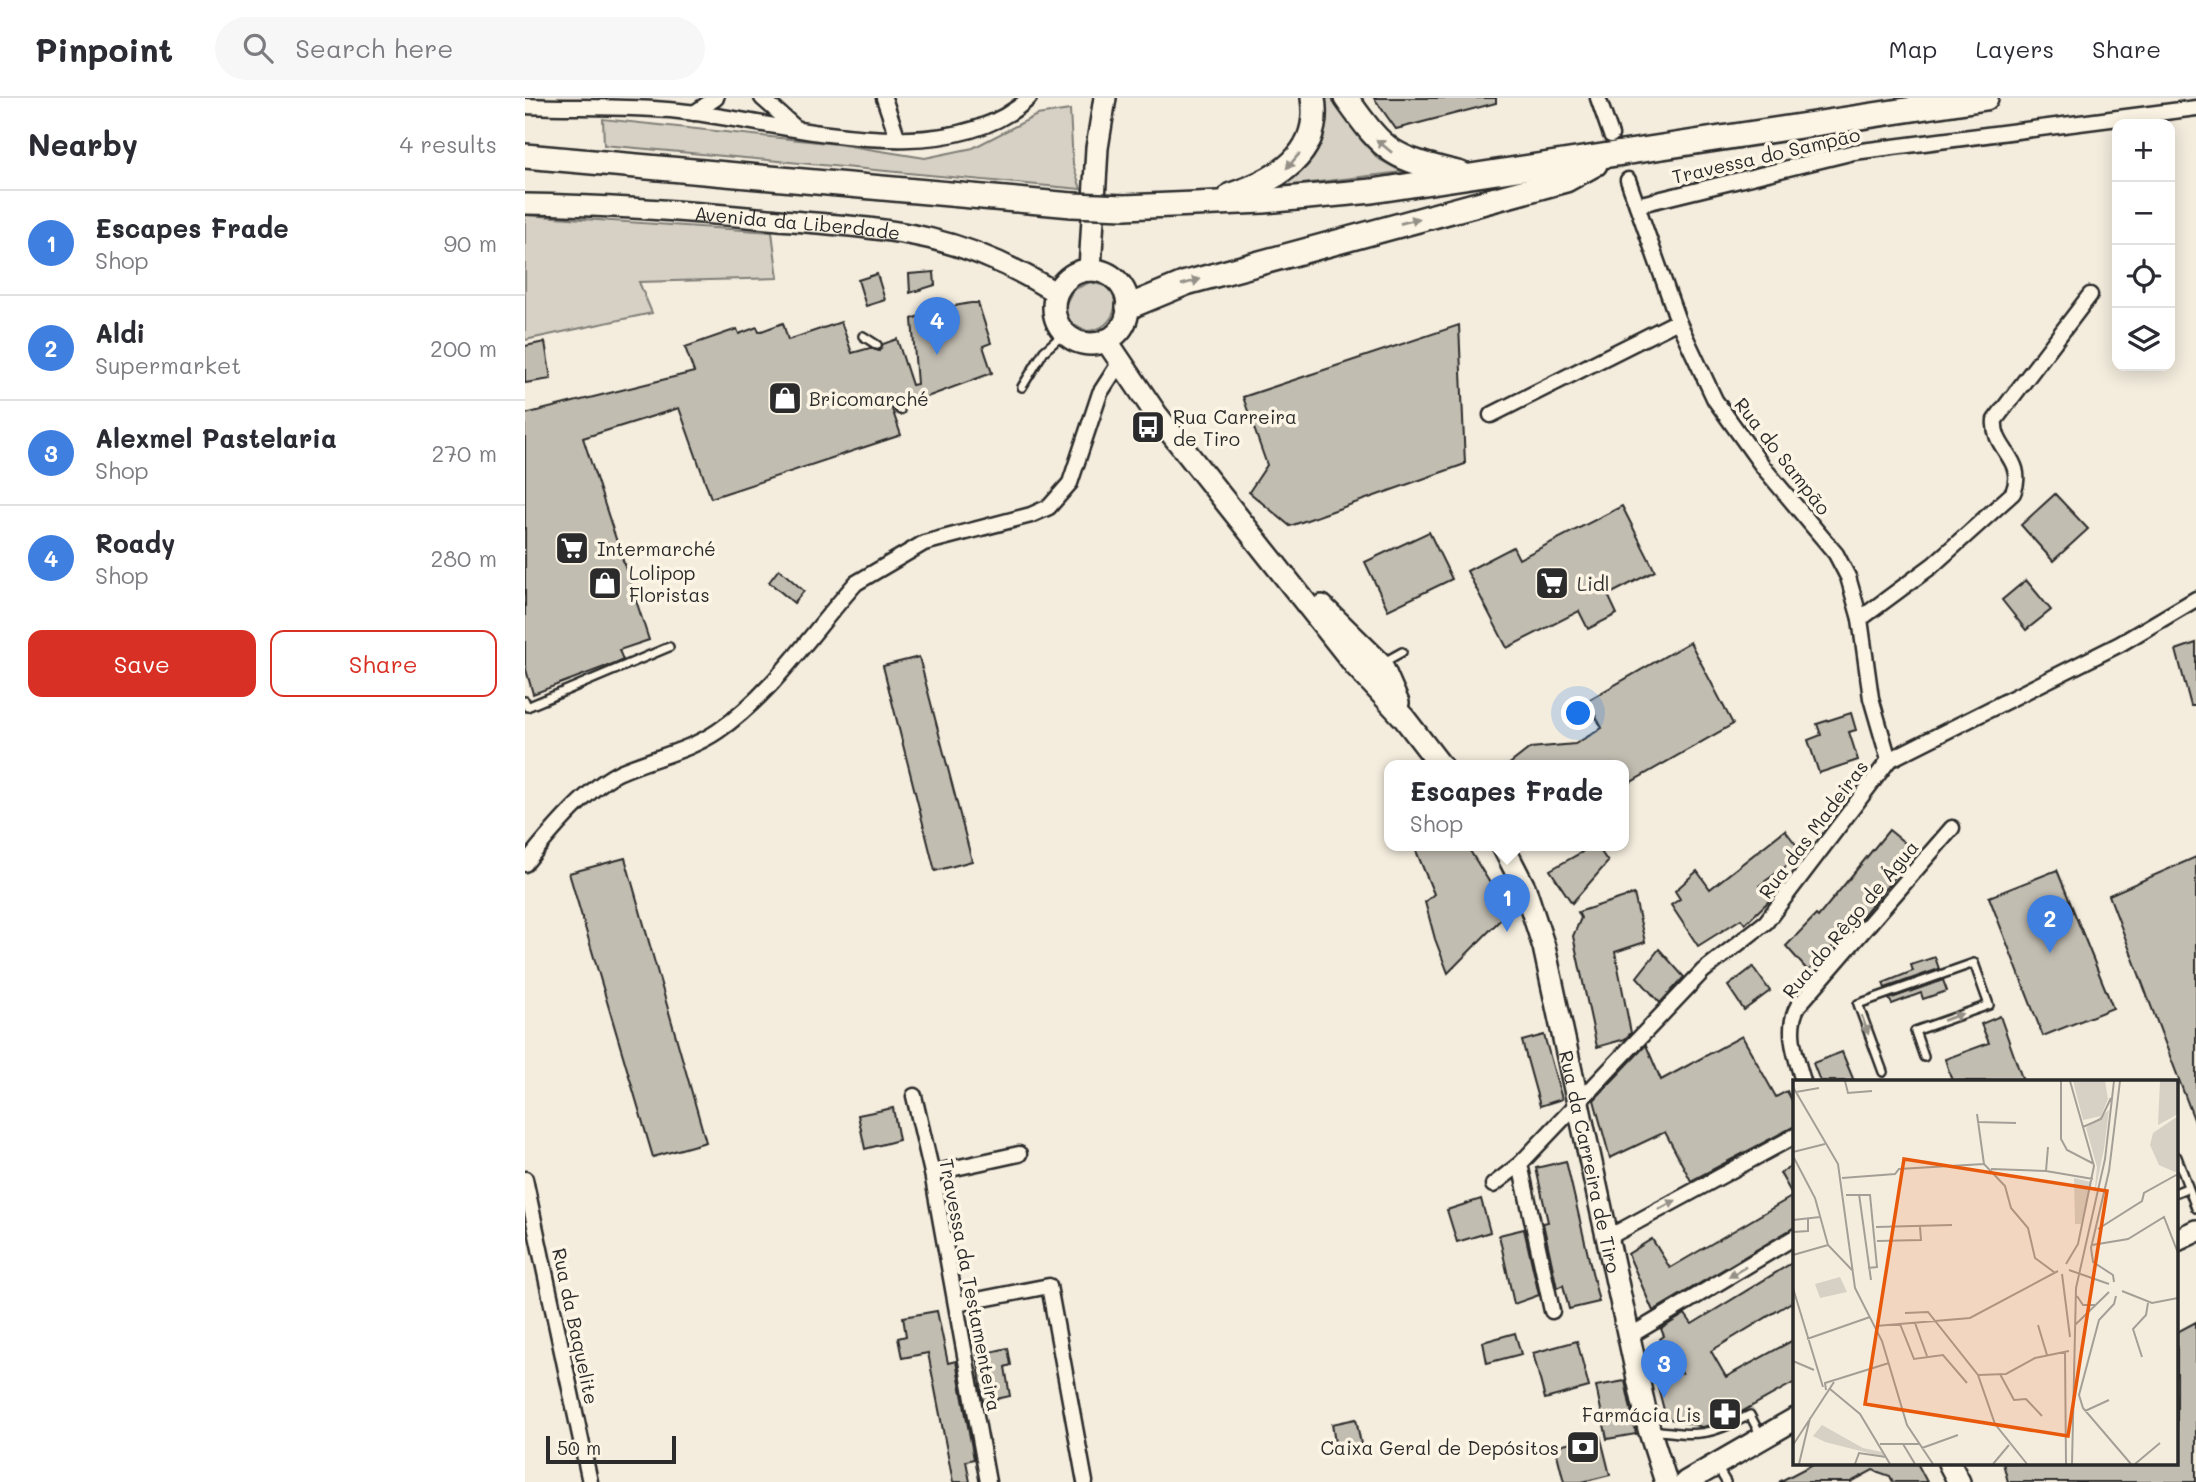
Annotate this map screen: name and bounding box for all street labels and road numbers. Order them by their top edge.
street label: Travessa do Sampão [1670,121,1862,189]
street label: Avenida da Liberdade [694,200,902,245]
street label: Rua do Sampão [1729,392,1837,520]
street label: Rua das Madeiras [1753,755,1873,903]
street label: Rua do Rêgo de Água [1777,835,1923,1003]
street label: Rua da Carreira de Tiro [1554,1048,1627,1275]
street label: Travessa da Testamenteira [934,1157,1008,1413]
street label: Rua da Baquelite [547,1246,605,1406]

